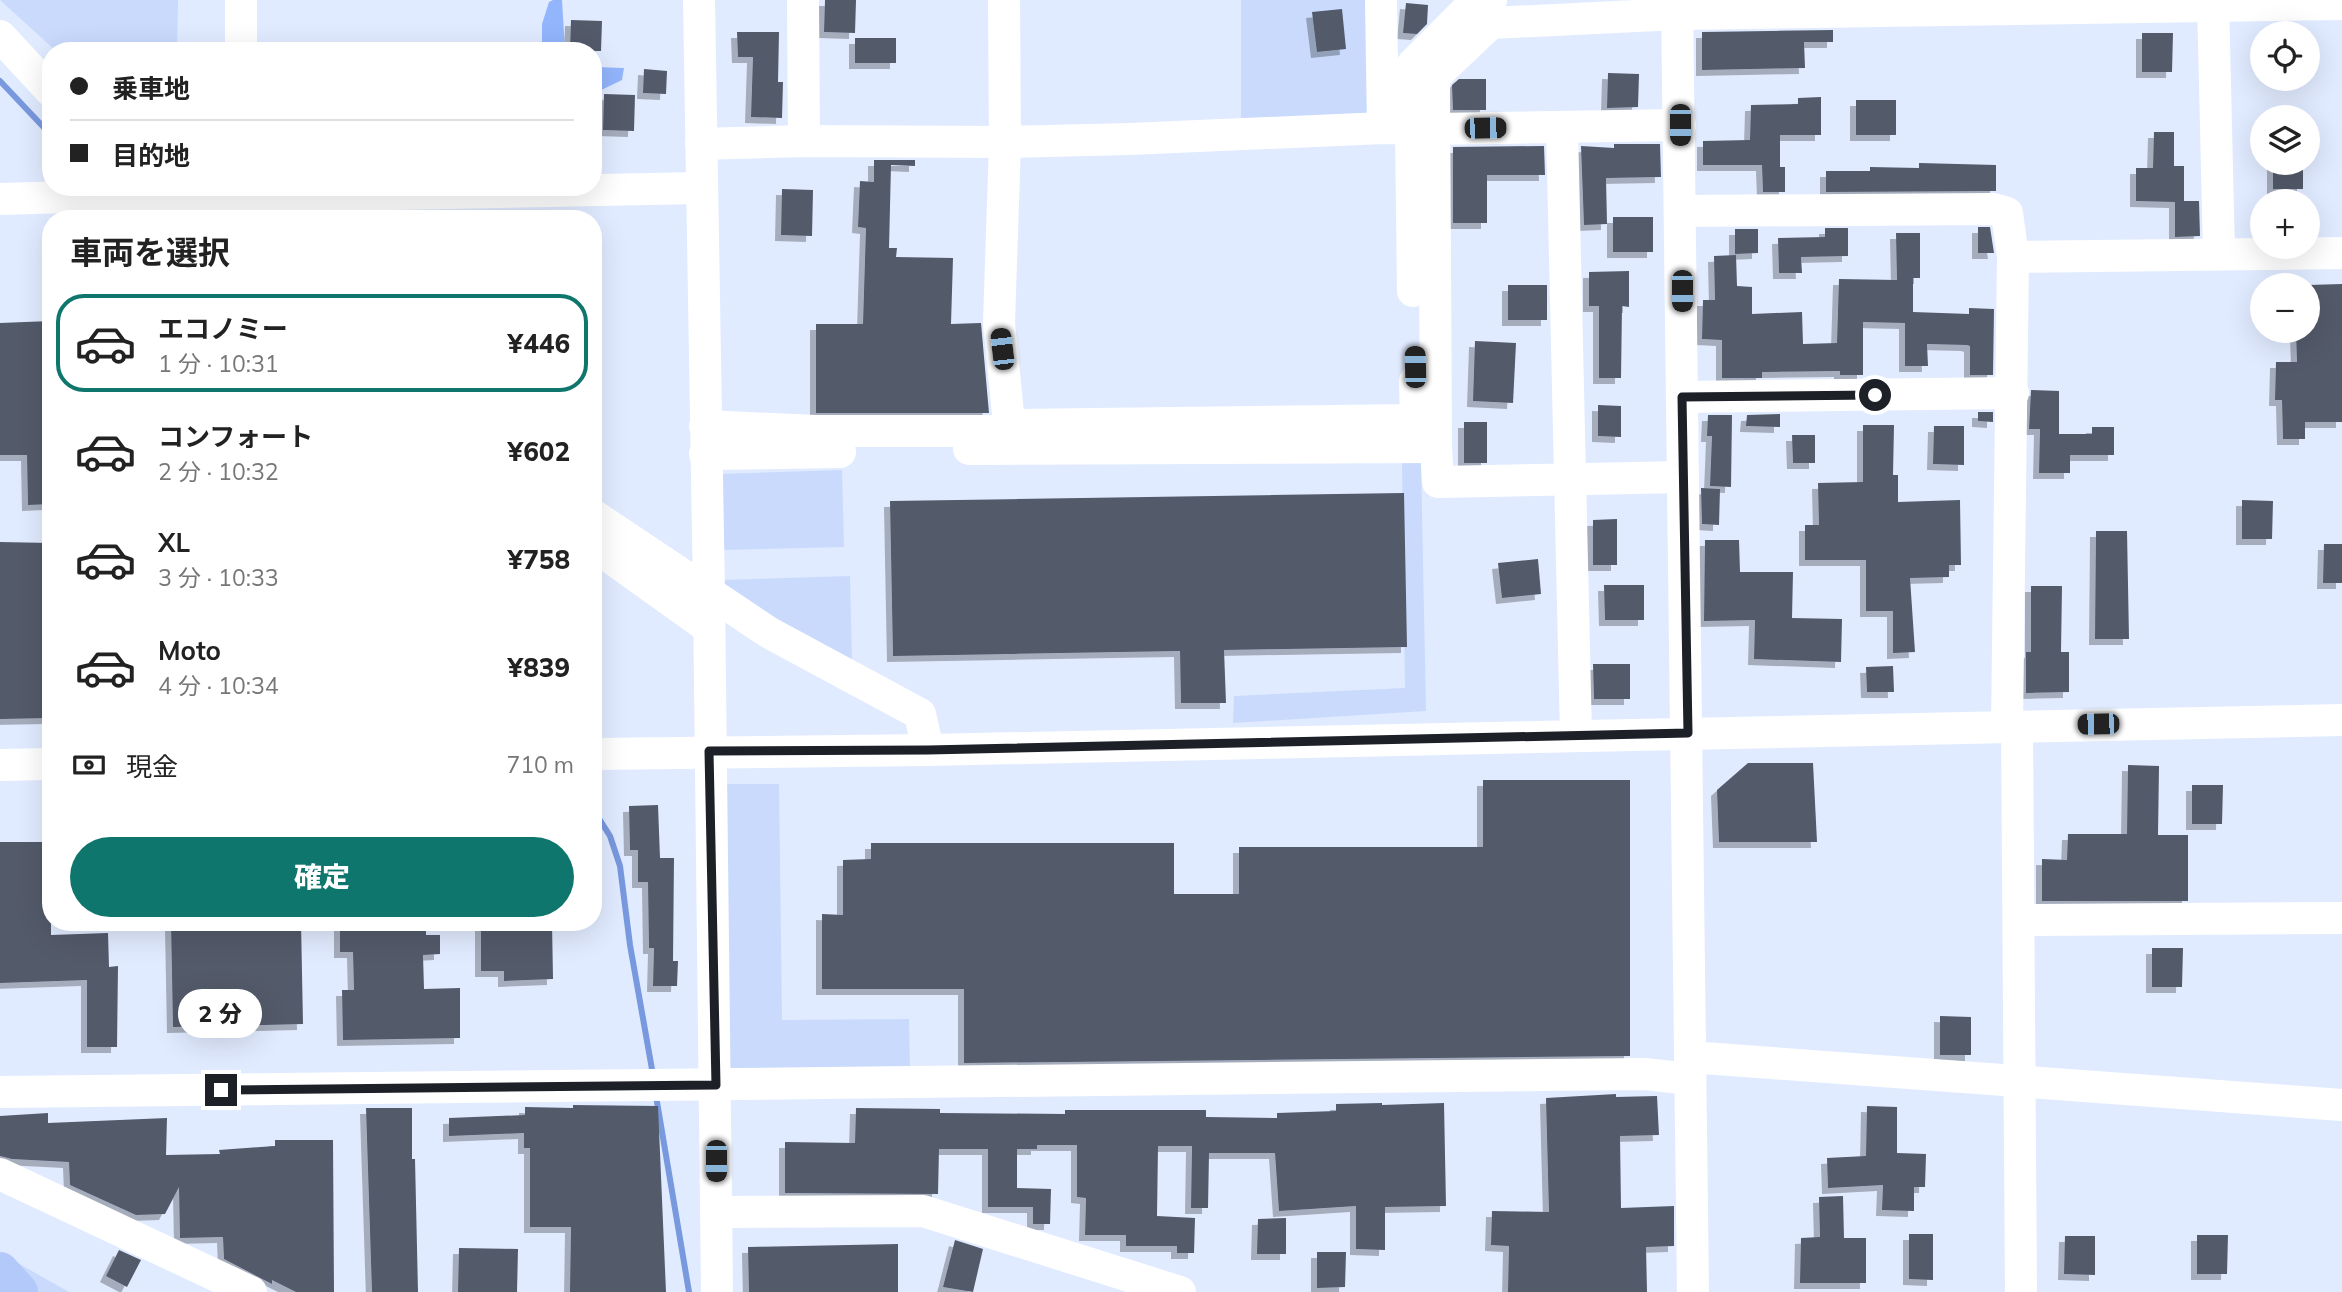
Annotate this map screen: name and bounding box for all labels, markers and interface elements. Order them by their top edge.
map controls [2250,21,2320,343]
button: locate [2250,21,2320,91]
text: 乗車地 [112,72,190,105]
car [1670,104,1691,146]
button: layers [2250,105,2320,175]
car [1464,117,1507,139]
text: 目的地 [112,139,190,172]
button: + [2250,189,2320,259]
text: 車両を選択 [70,232,230,272]
car [1672,270,1693,312]
button: − [2250,273,2320,343]
icon: car [74,312,137,375]
text: エコノミー [158,312,288,345]
text: ¥446 [508,327,570,360]
car [990,327,1015,371]
car [1405,346,1426,388]
text: 1 分 · 10:31 [158,349,279,378]
route start [1859,379,1891,411]
icon: car [74,420,137,483]
text: コンフォート [158,420,313,453]
text: ¥602 [508,435,570,468]
text: 2 分 · 10:32 [158,457,279,486]
text: XL [158,526,190,559]
icon: car [74,528,137,591]
text: ¥758 [508,543,570,576]
text: 3 分 · 10:33 [158,563,279,592]
text: Moto [158,634,221,667]
icon: car [74,636,137,699]
text: ¥839 [508,651,570,684]
text: 4 分 · 10:34 [158,671,279,700]
car [2077,713,2120,735]
icon: cash [70,746,108,784]
text: 現金 [126,750,178,783]
text: 710 m [506,750,574,779]
button: 確定 [70,837,574,917]
callout: 2 分 [179,988,263,1038]
text: 2 分 [198,999,242,1028]
route end [205,1074,237,1106]
car [706,1140,727,1182]

